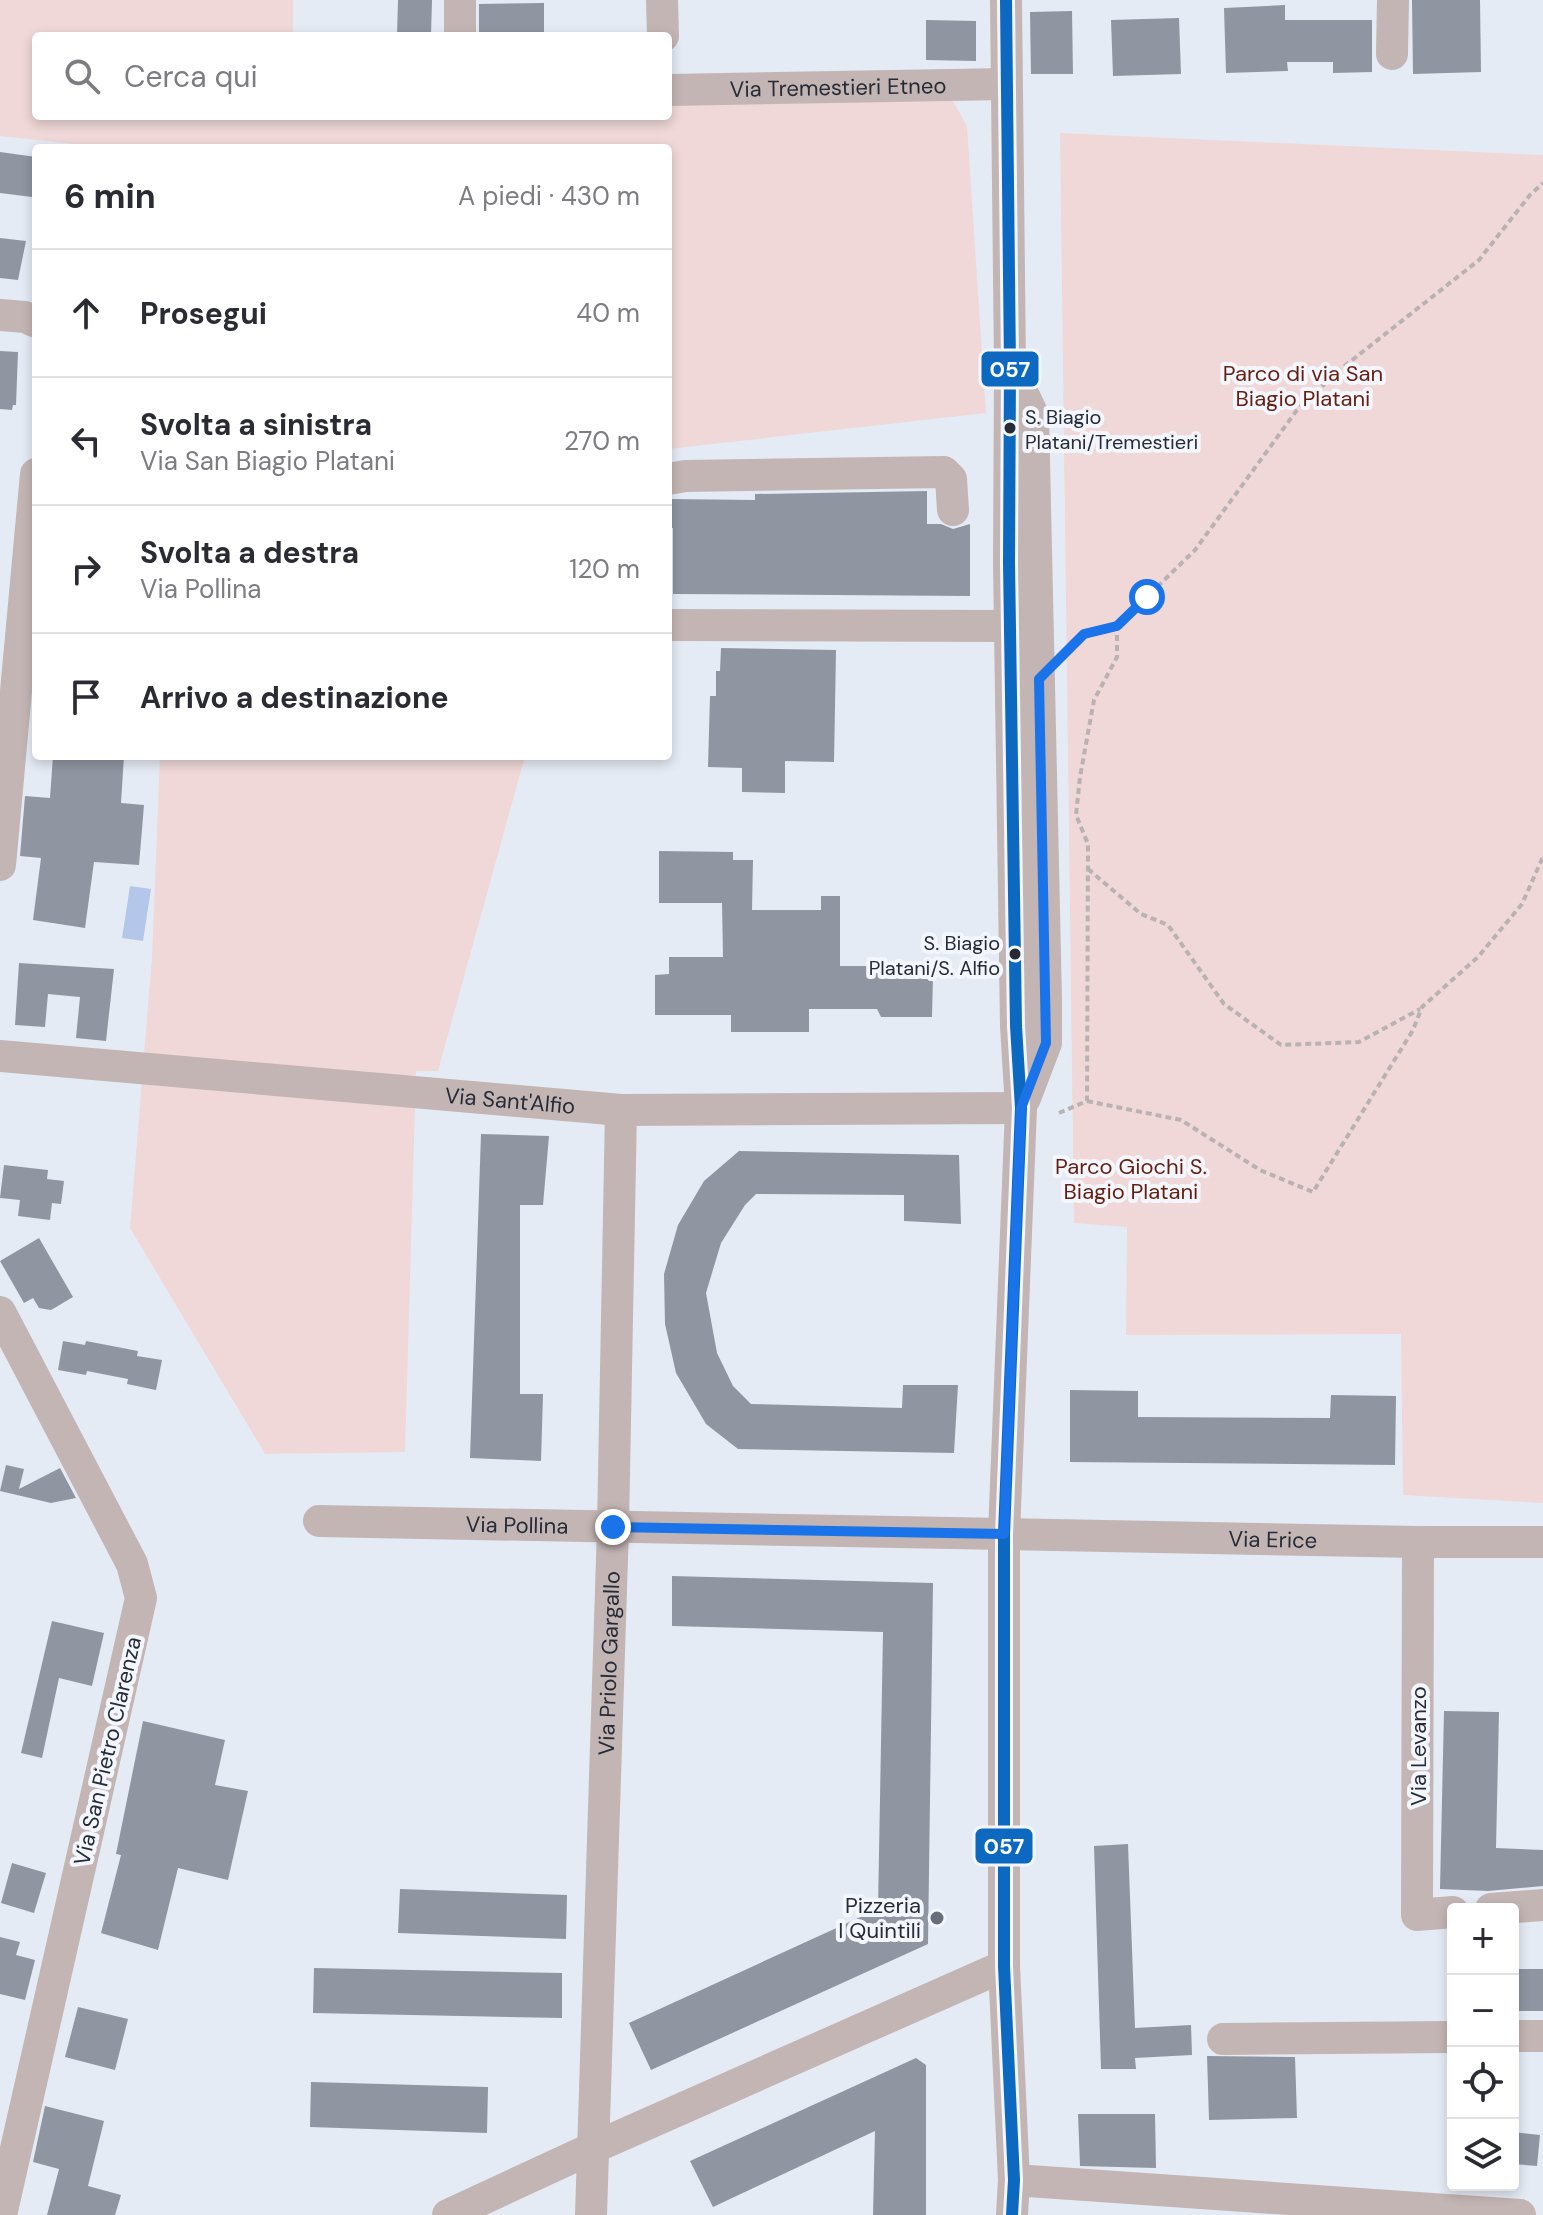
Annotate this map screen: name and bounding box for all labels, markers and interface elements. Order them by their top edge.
search box [32,32,672,120]
icon: search [60,54,104,98]
text: Cerca qui [124,57,258,96]
street label: Via Tremestieri Etneo [729,71,947,104]
text: 6 min [64,174,156,219]
text: A piedi · 430 m [458,179,640,213]
icon: ahead [64,291,108,335]
text: Prosegui [140,294,267,333]
text: 40 m [576,296,640,330]
line badge: 057 [980,350,1040,388]
text: 057 [990,355,1031,384]
park label: Parco di via San Biagio Platani [1223,359,1383,413]
place label: S. Biagio Platani/Tremestieri [1025,404,1198,455]
text: Svolta a sinistra [140,405,372,444]
icon: left [64,419,108,463]
marker: S. Biagio Platani/Tremestieri [1002,420,1018,436]
text: 270 m [564,424,640,458]
text: Via San Biagio Platani [140,444,395,478]
text: Svolta a destra [140,533,359,572]
icon: right [64,547,108,591]
text: 120 m [569,552,640,586]
text: Via Pollina [140,572,261,606]
route start [1129,579,1165,615]
icon: arrive [64,675,108,719]
text: Arrivo a destinazione [140,678,449,717]
place label: S. Biagio Platani/S. Alfio [869,930,1000,981]
marker: S. Biagio Platani/S. Alfio [1007,946,1023,962]
street label: Via Sant'Alfio [444,1081,577,1121]
park label: Parco Giochi S. Biagio Platani [1055,1152,1207,1206]
route end [595,1509,631,1545]
street label: Via Pollina [465,1510,569,1541]
street label: Via Erice [1228,1524,1317,1555]
street label: Via Priolo Gargallo [592,1571,627,1756]
street label: Via San Pietro Clarenza [67,1634,148,1868]
street label: Via Levanzo [1404,1686,1433,1806]
line badge: 057 [974,1827,1034,1865]
text: 057 [984,1832,1025,1861]
place label: Pizzeria I Quintili [838,1891,921,1945]
map controls [1447,1903,1519,2191]
button: + [1447,1903,1519,1975]
marker: Pizzeria I Quintili [928,1909,946,1927]
button: − [1447,1975,1519,2047]
button: locate [1447,2047,1519,2119]
button: layers [1447,2119,1519,2191]

